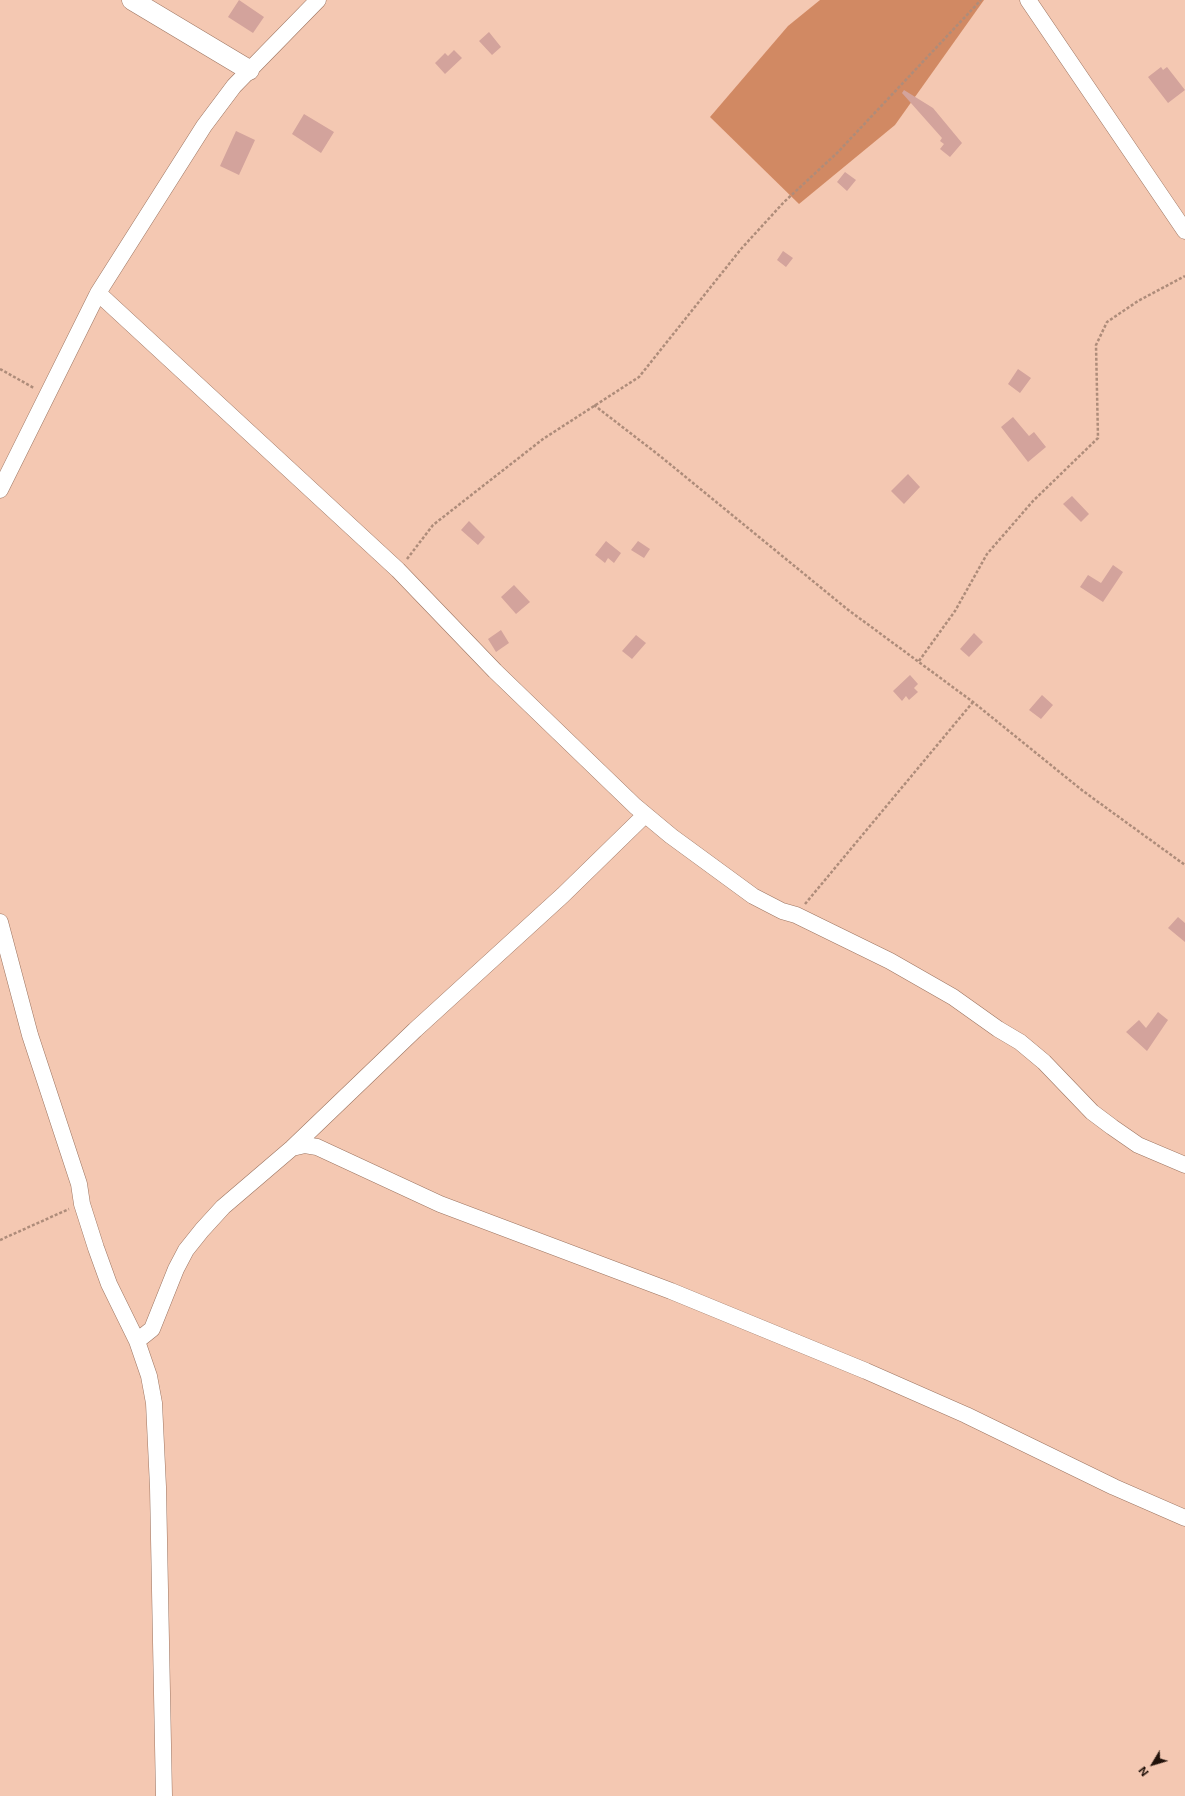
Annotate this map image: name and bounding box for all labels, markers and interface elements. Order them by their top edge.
north arrow [1133,1744,1173,1784]
text: N [1135,1764,1152,1779]

